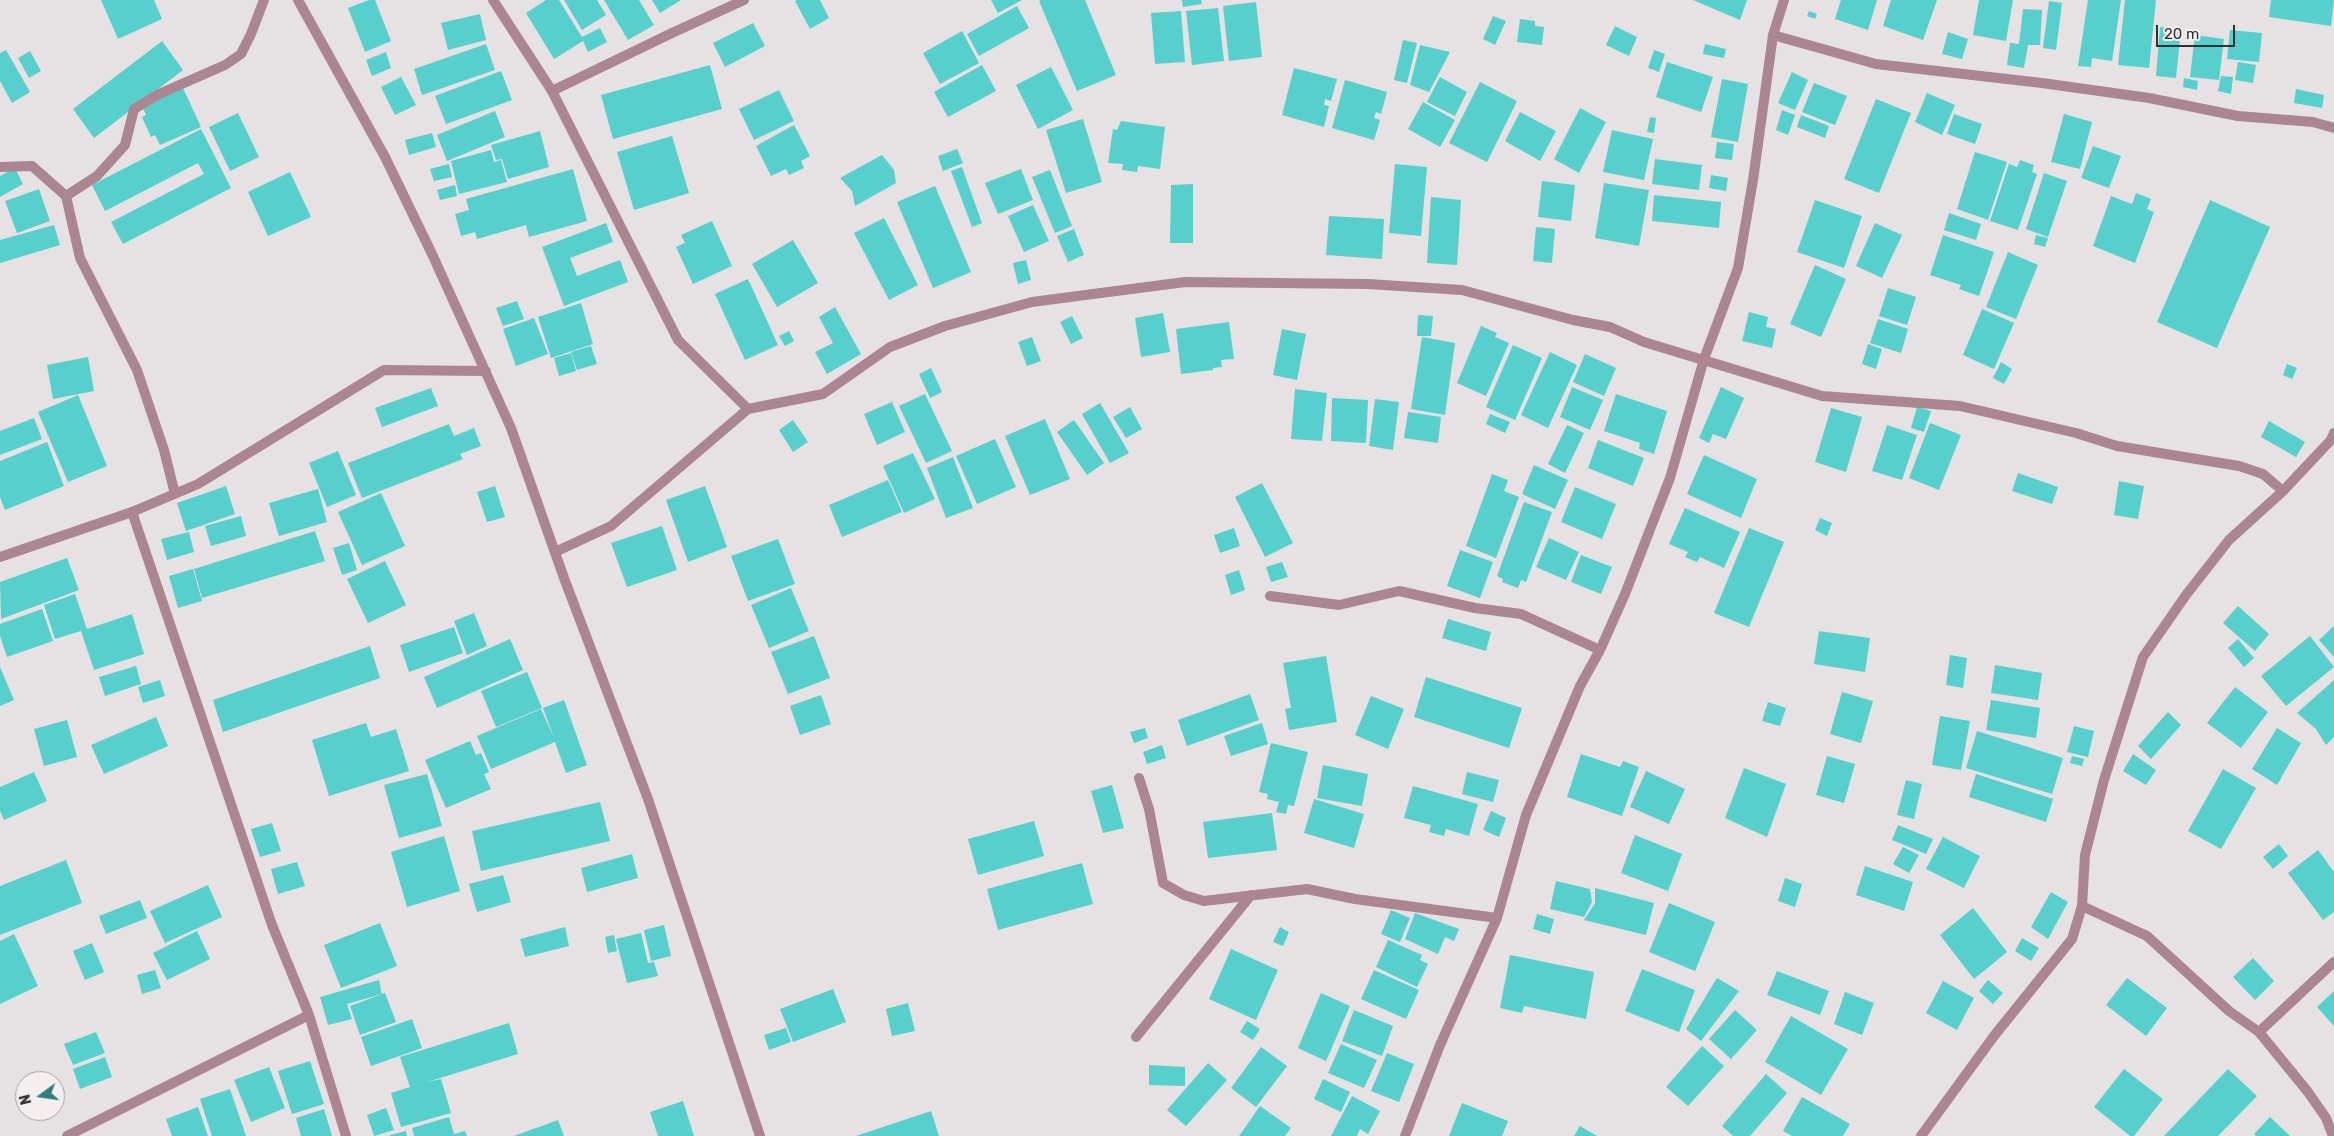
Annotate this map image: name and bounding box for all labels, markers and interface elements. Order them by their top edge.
scale bar [2159,15,2238,47]
text: 20 m [2164,25,2199,43]
north arrow [15,1071,65,1121]
text: N [16,1093,35,1106]

